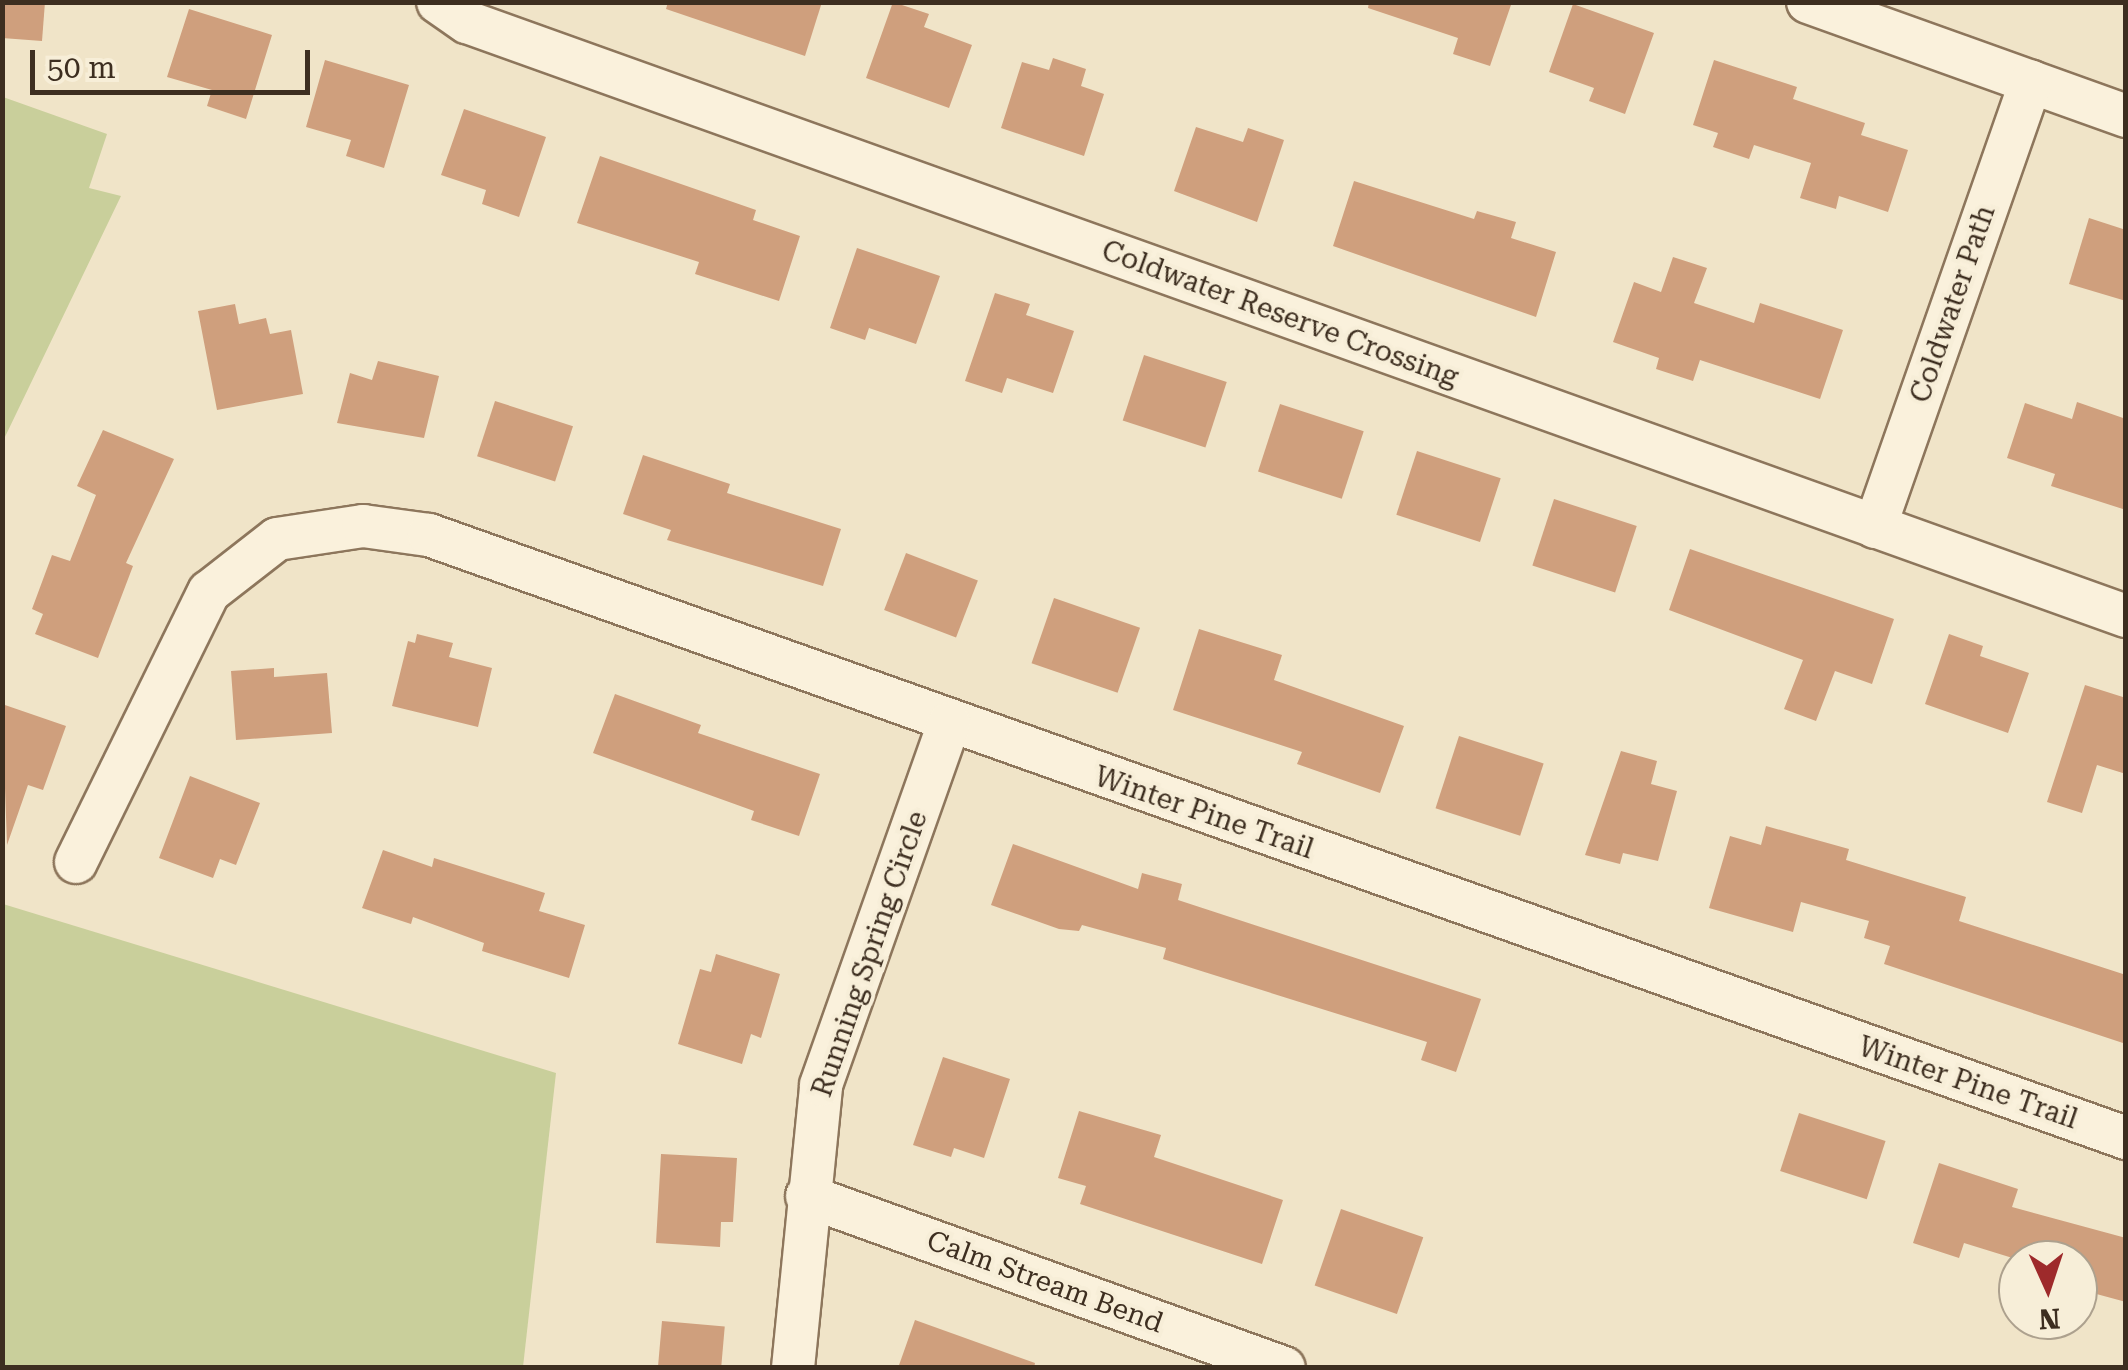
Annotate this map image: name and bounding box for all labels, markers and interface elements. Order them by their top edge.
scale bar [35,30,315,92]
text: 50 m [47,50,116,85]
street label: Coldwater Path [1904,201,2002,407]
street label: Coldwater Reserve Crossing [1097,234,1463,394]
street label: Winter Pine Trail [1090,760,1318,866]
street label: Running Spring Circle [805,807,935,1101]
street label: Winter Pine Trail [1854,1030,2082,1136]
street label: Calm Stream Bend [922,1224,1168,1340]
north arrow [1998,1240,2098,1340]
text: N [2038,1301,2061,1336]

